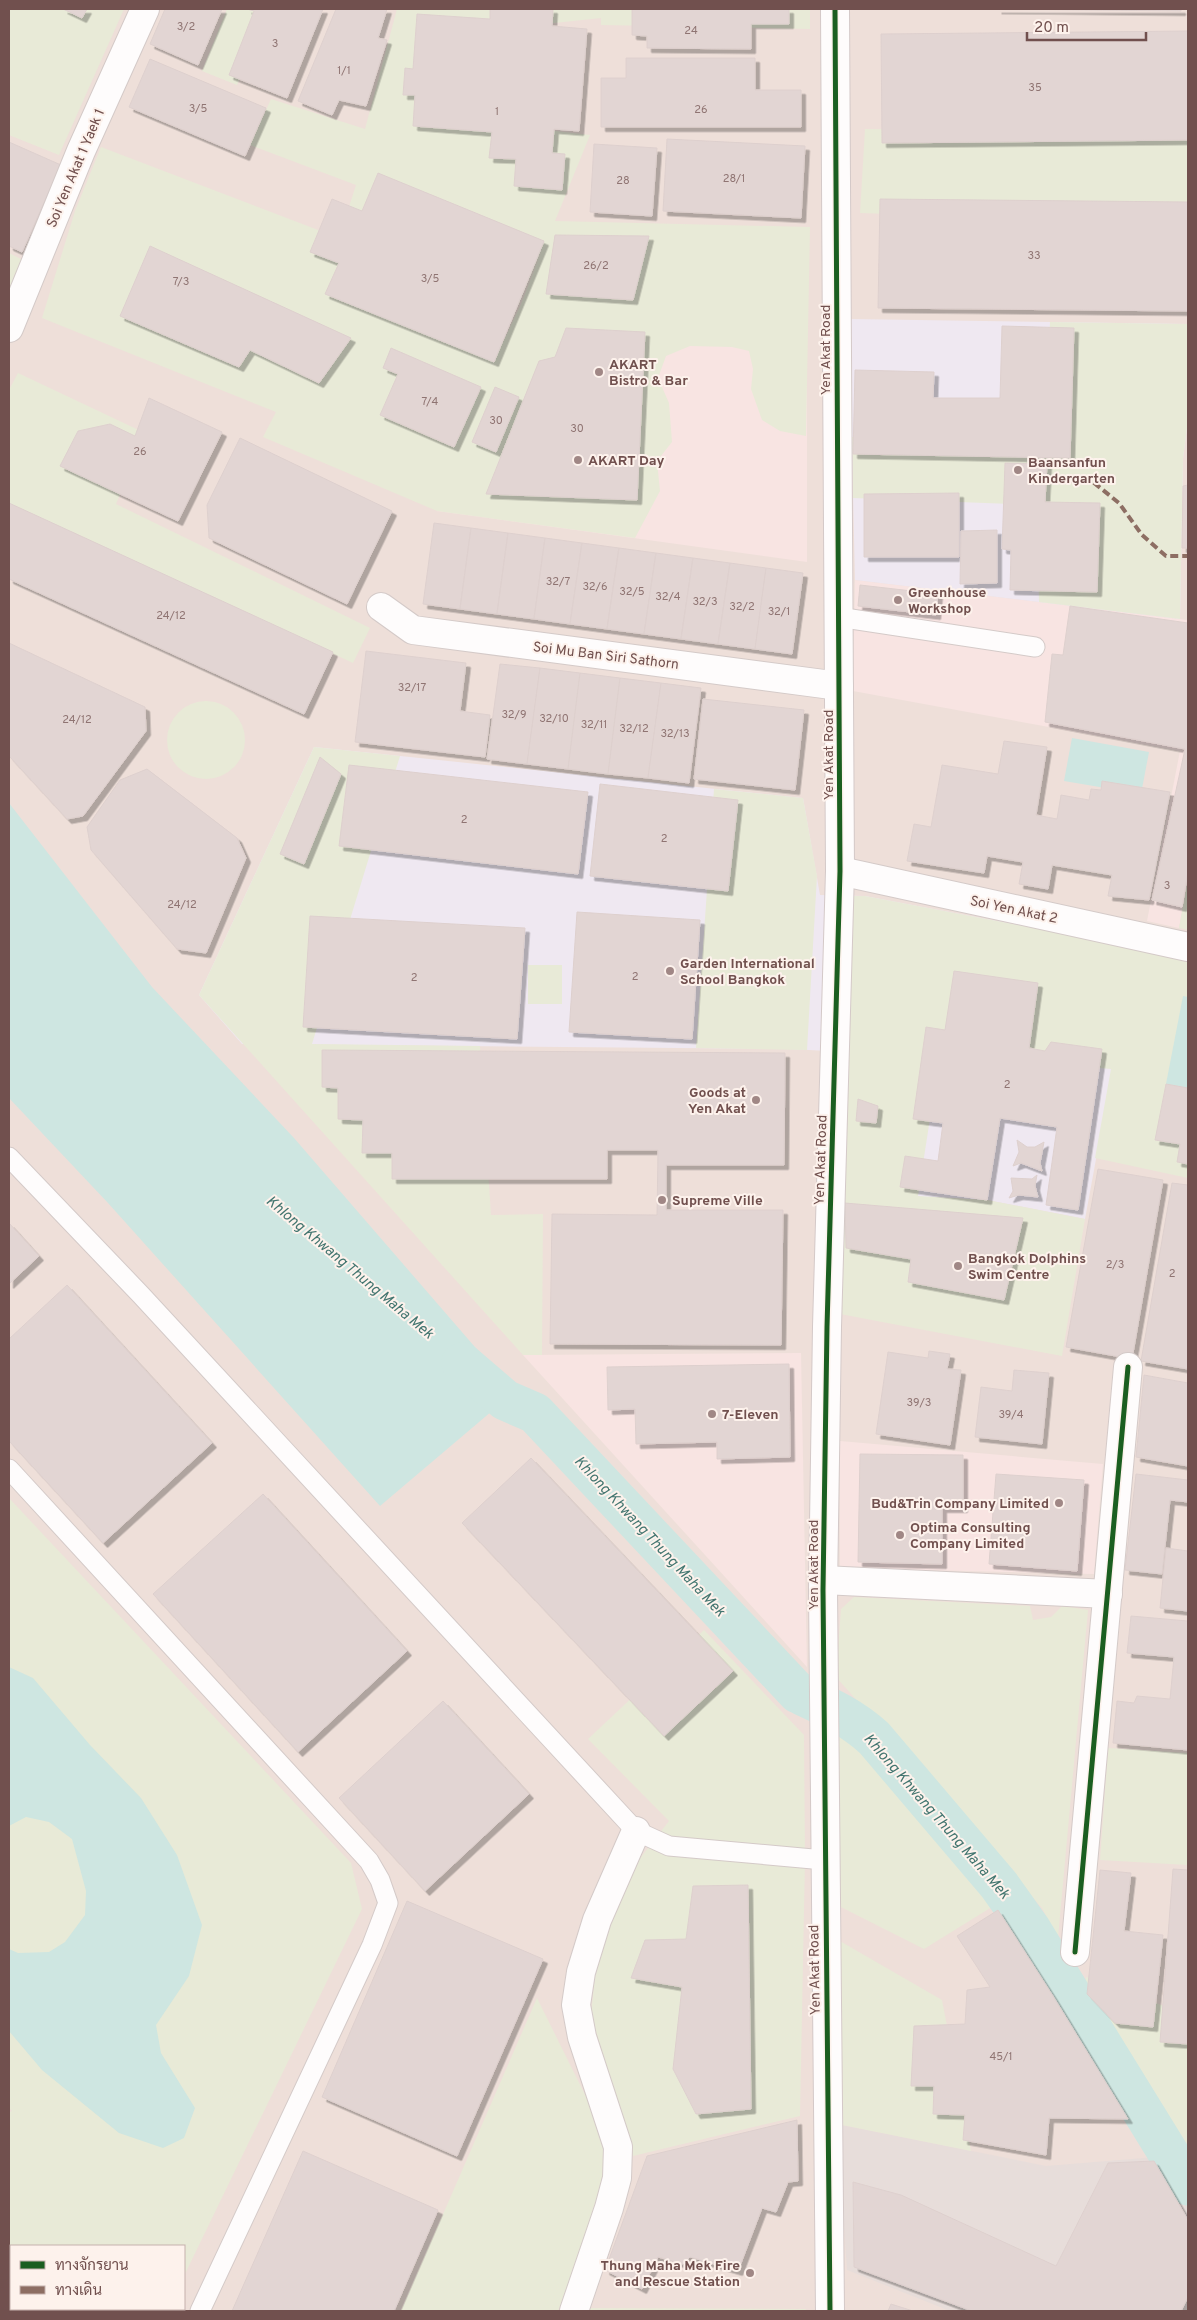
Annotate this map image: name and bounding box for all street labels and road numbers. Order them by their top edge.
street label: Soi Yen Akat 1 Yaek 1 [44,107,109,231]
street label: Yen Akat Road [818,305,835,395]
street label: Soi Mu Ban Siri Sathorn [532,639,680,674]
street label: Yen Akat Road [821,710,838,800]
street label: Soi Yen Akat 2 [968,893,1059,928]
street label: Yen Akat Road [811,1114,832,1206]
street label: Yen Akat Road [806,1520,823,1610]
street label: Yen Akat Road [806,1924,825,2015]

